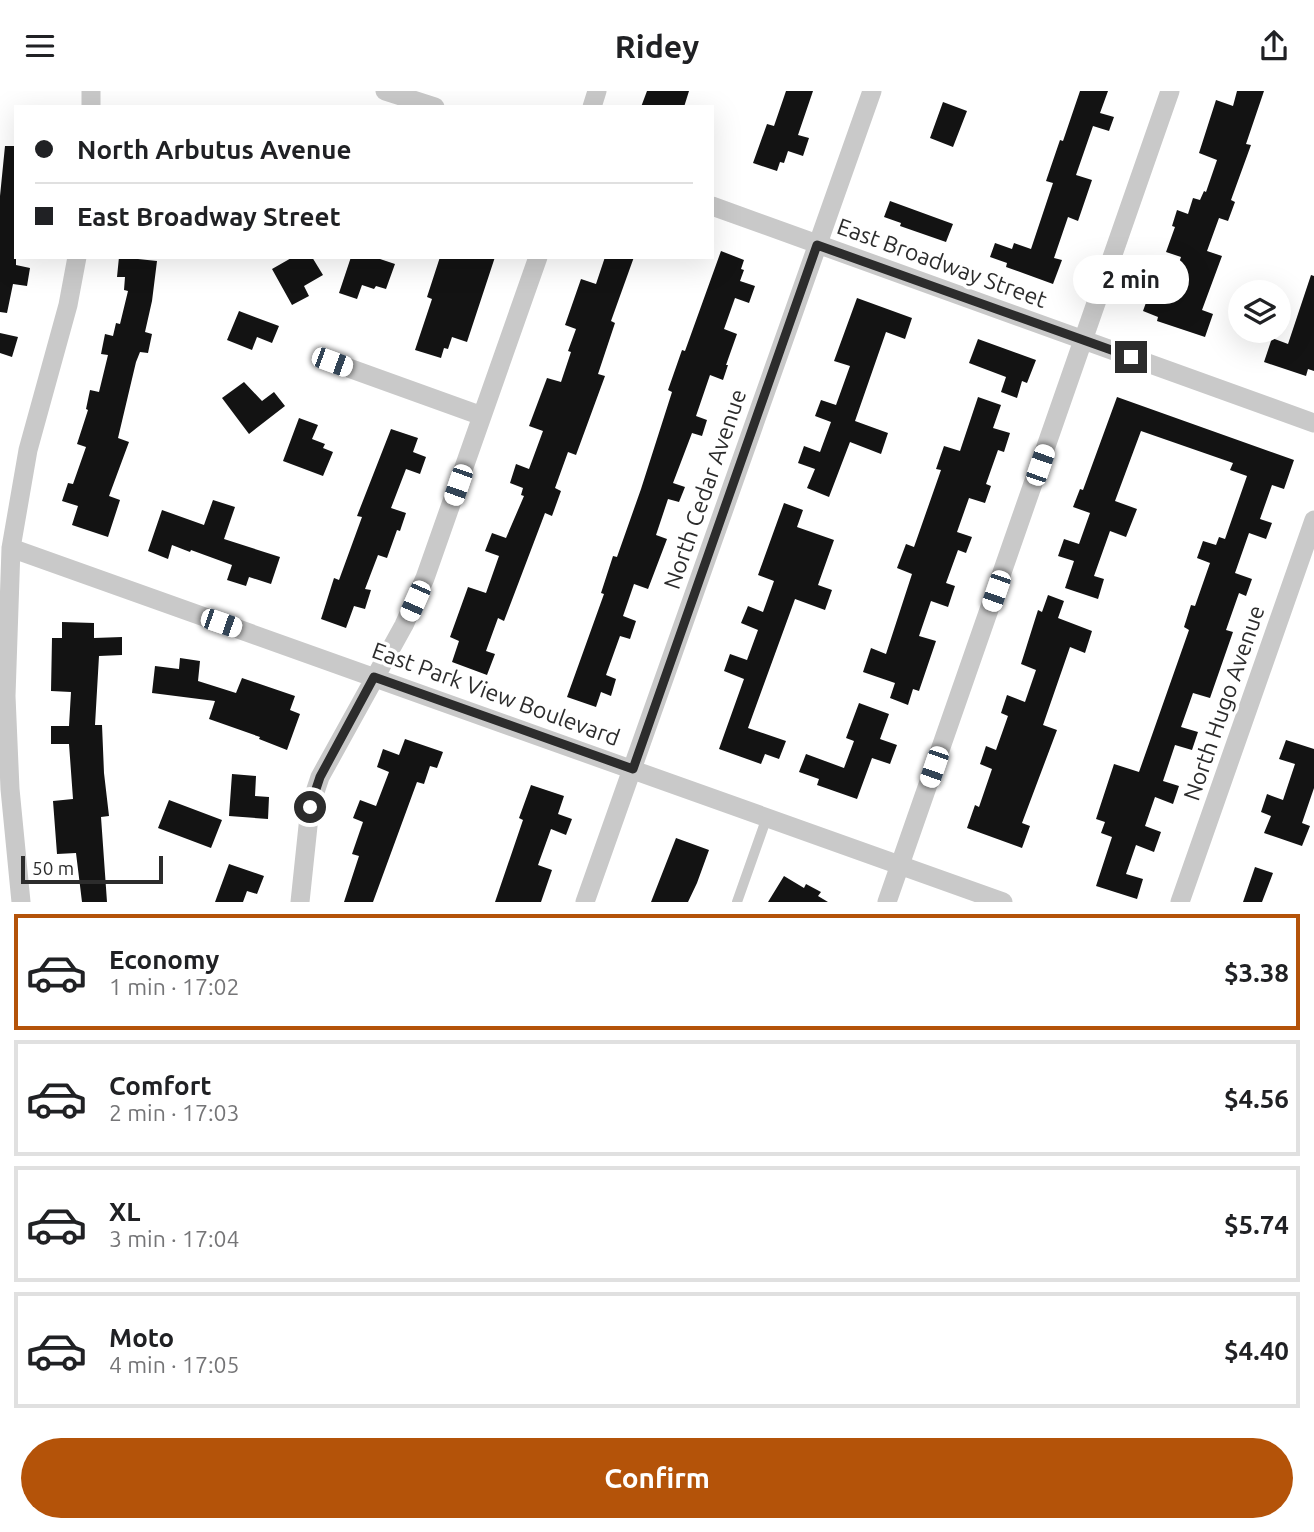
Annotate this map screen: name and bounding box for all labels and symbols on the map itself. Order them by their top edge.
street label: East Broadway Street [834,213,1050,312]
callout: 2 min [1073,255,1189,305]
route end [1115,341,1147,373]
car [309,345,356,379]
street label: North Cedar Avenue [659,386,750,592]
car [1024,442,1057,488]
car [442,462,475,508]
car [980,568,1013,614]
car [397,578,434,624]
street label: North Hugo Avenue [1178,602,1269,804]
car [198,606,245,640]
street label: East Park View Boulevard [369,637,623,750]
car [918,744,951,790]
route start [294,791,326,823]
scale bar [21,853,163,885]

